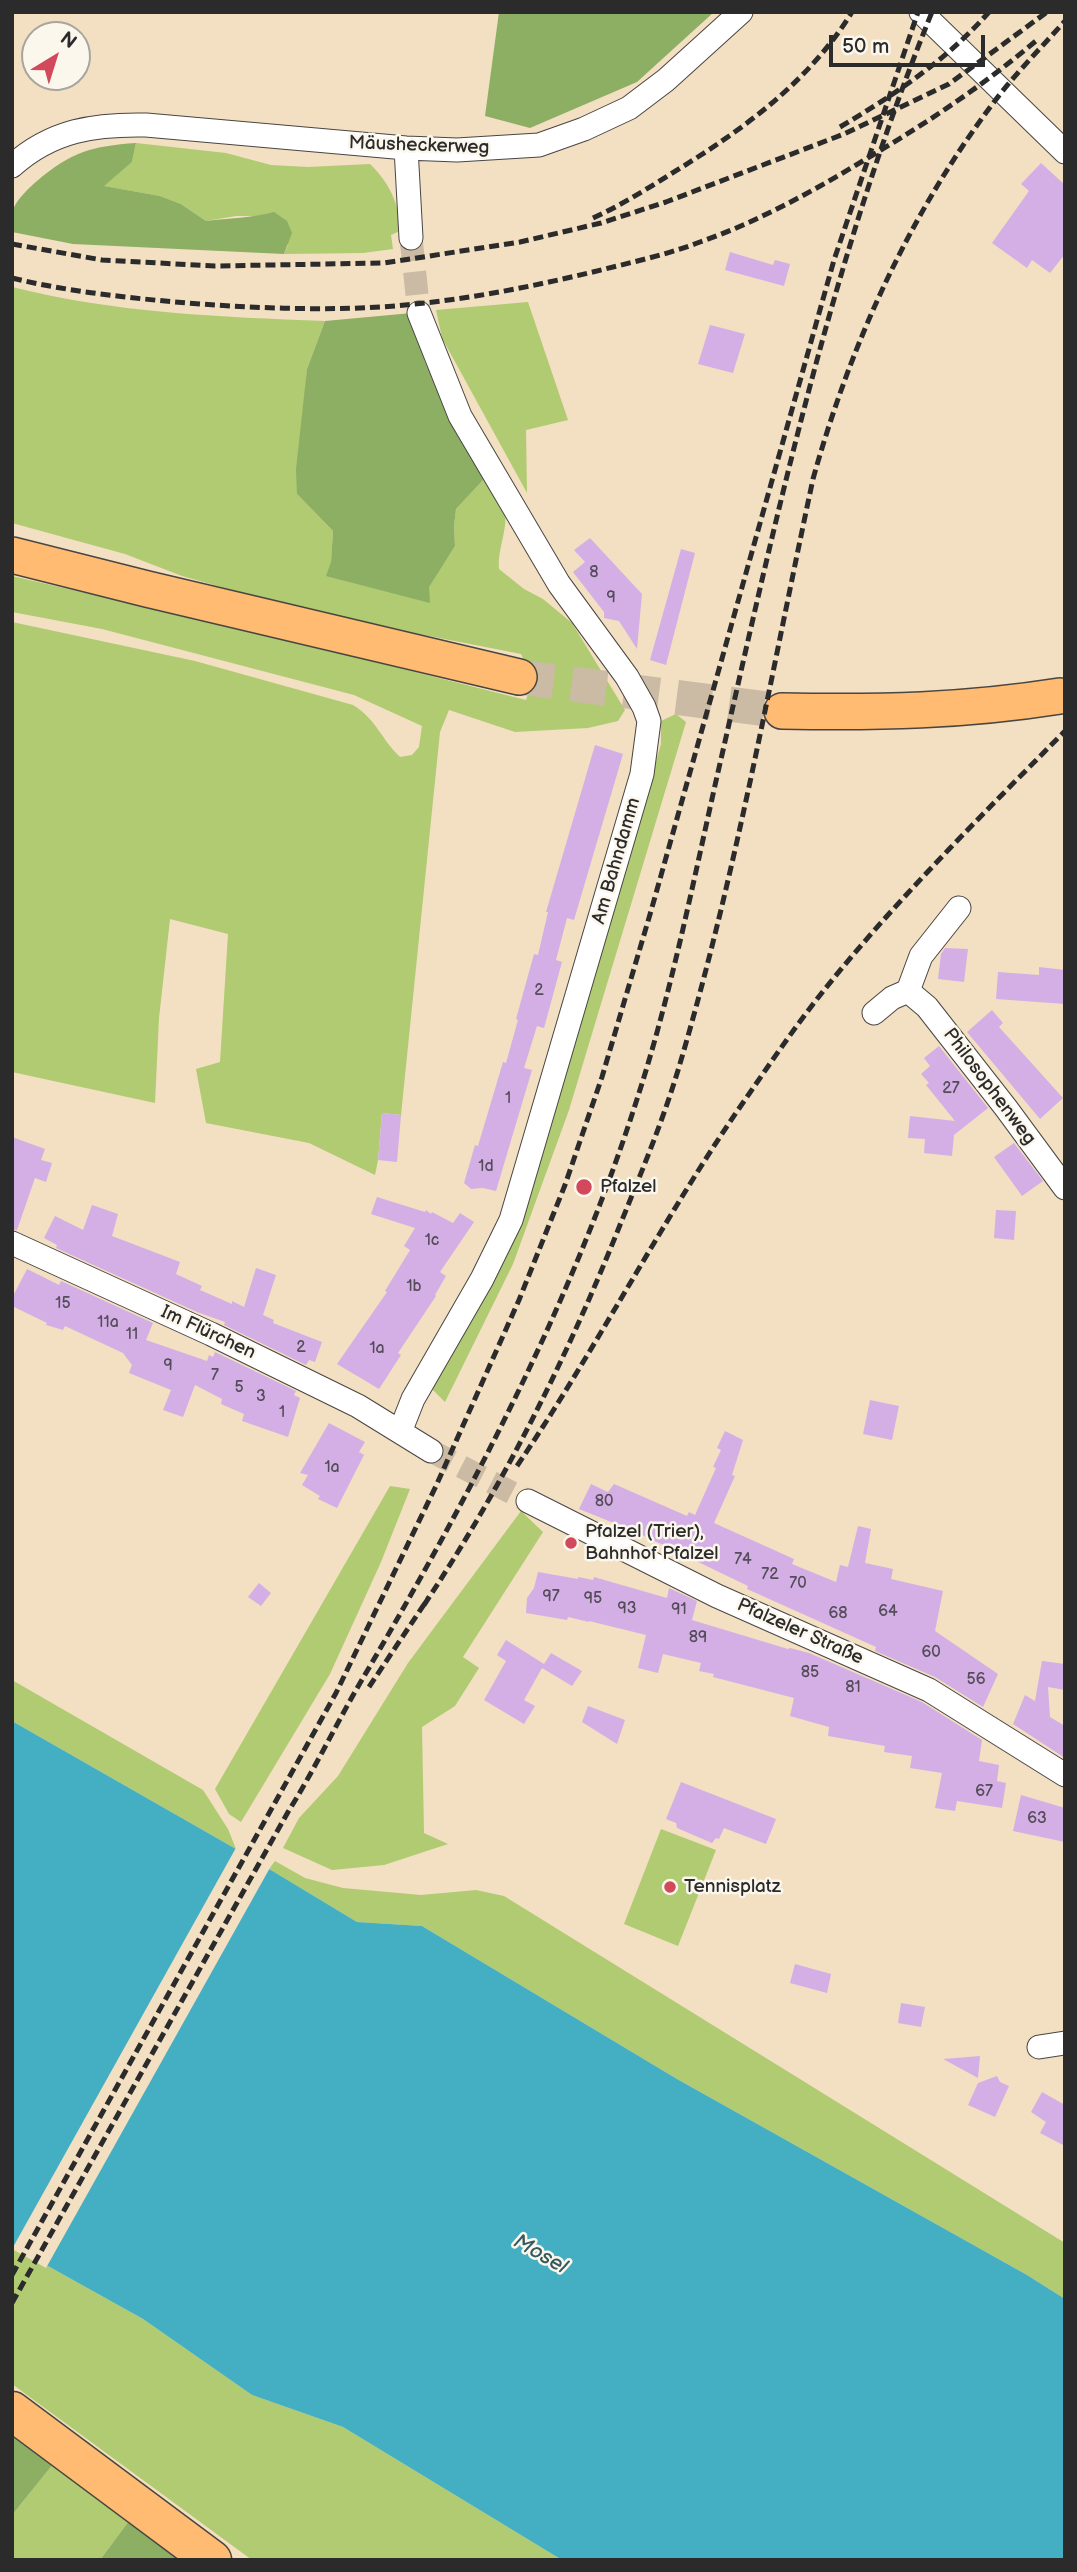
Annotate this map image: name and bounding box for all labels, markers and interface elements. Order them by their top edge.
north arrow [21,21,91,91]
scale bar [832,21,988,65]
text: N [55,27,81,54]
text: 50 m [842,34,889,59]
street label: Mäusheckerweg [348,132,490,160]
house number: 8 [589,563,599,583]
house number: 9 [606,588,616,608]
street label: Am Bahndamm [588,795,646,927]
house number: 2 [534,981,544,1001]
street label: Philosophenweg [938,1024,1040,1150]
house number: 27 [942,1079,960,1099]
house number: 1 [505,1089,511,1109]
house number: 1d [478,1157,494,1177]
place label: Pfalzel [600,1176,656,1198]
marker: Pfalzel [574,1177,594,1197]
house number: 1c [425,1231,439,1251]
house number: 1b [406,1277,422,1297]
house number: 15 [55,1294,71,1314]
street label: Im Flürchen [157,1301,259,1365]
house number: 11a [97,1313,119,1333]
house number: 11 [126,1325,138,1345]
house number: 2 [296,1338,306,1358]
house number: 1a [369,1339,385,1359]
house number: 9 [163,1356,173,1376]
house number: 7 [211,1366,219,1386]
house number: 5 [234,1378,244,1398]
house number: 3 [256,1387,266,1407]
house number: 1 [279,1403,285,1423]
house number: 1a [324,1458,340,1478]
house number: 80 [595,1492,613,1512]
place label: Pfalzel (Trier), Bahnhof Pfalzel [585,1521,719,1565]
marker: Pfalzel (Trier), Bahnhof Pfalzel [563,1535,579,1551]
house number: 74 [734,1550,752,1570]
house number: 72 [761,1565,779,1585]
house number: 70 [789,1574,807,1594]
house number: 97 [542,1587,560,1607]
house number: 95 [584,1589,602,1609]
street label: Pfalzeler Straße [733,1594,867,1670]
house number: 93 [617,1599,637,1619]
house number: 91 [671,1600,687,1620]
house number: 64 [878,1602,898,1622]
house number: 68 [828,1604,848,1624]
house number: 89 [689,1628,707,1648]
house number: 60 [921,1643,941,1663]
house number: 85 [801,1663,819,1683]
house number: 56 [967,1670,985,1690]
house number: 81 [845,1678,861,1698]
house number: 67 [975,1782,993,1802]
house number: 63 [1027,1809,1047,1829]
place label: Tennisplatz [684,1876,781,1898]
marker: Tennisplatz [662,1879,678,1895]
water label: Mosel [509,2230,571,2280]

